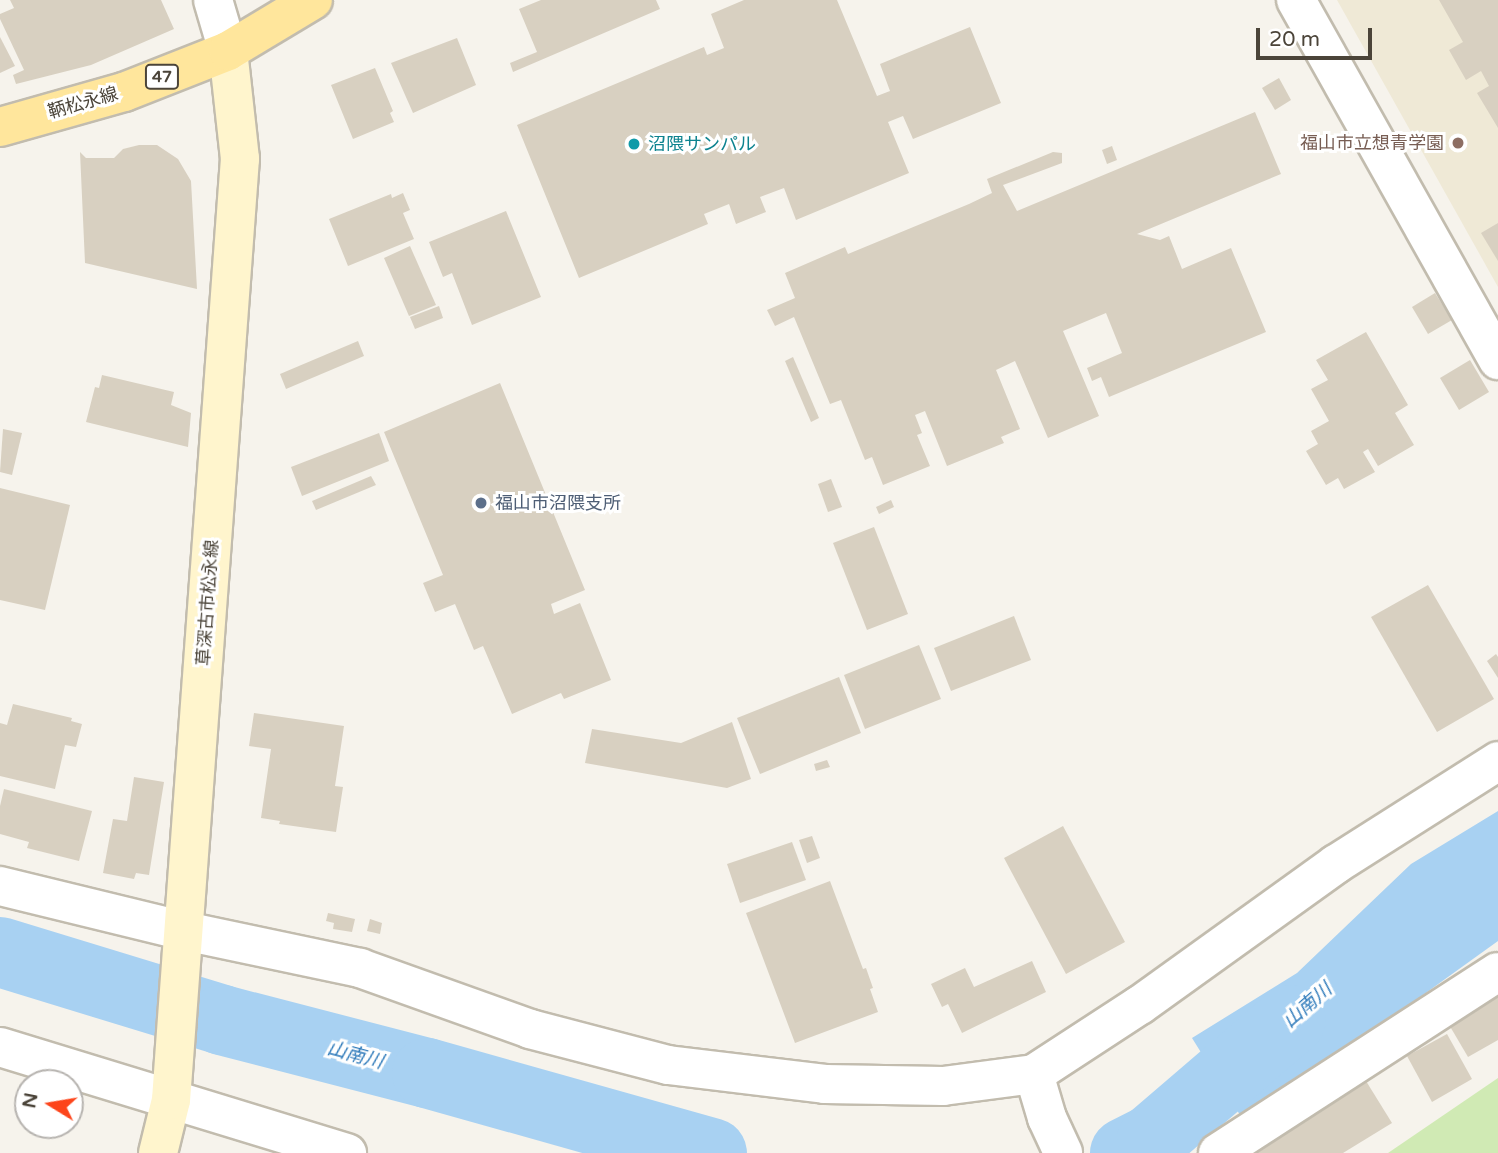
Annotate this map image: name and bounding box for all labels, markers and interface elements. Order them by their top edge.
scale bar [1260,14,1376,58]
text: 20 m [1269,27,1320,52]
road number: 47 [144,64,180,90]
street label: 鞆松永線 [45,83,121,123]
place label: 福山市立想青学園 [1300,132,1444,154]
place label: 沼隈サンパル [648,133,756,155]
marker: 福山市立想青学園 [1450,135,1466,151]
marker: 沼隈サンパル [626,136,642,152]
place label: 福山市沼隈支所 [495,492,621,514]
marker: 福山市沼隈支所 [473,495,489,511]
street label: 草深古市松永線 [193,539,223,667]
water label: 山南川 [1279,979,1337,1033]
water label: 山南川 [325,1038,385,1074]
north arrow [14,1069,84,1139]
text: N [18,1091,43,1110]

